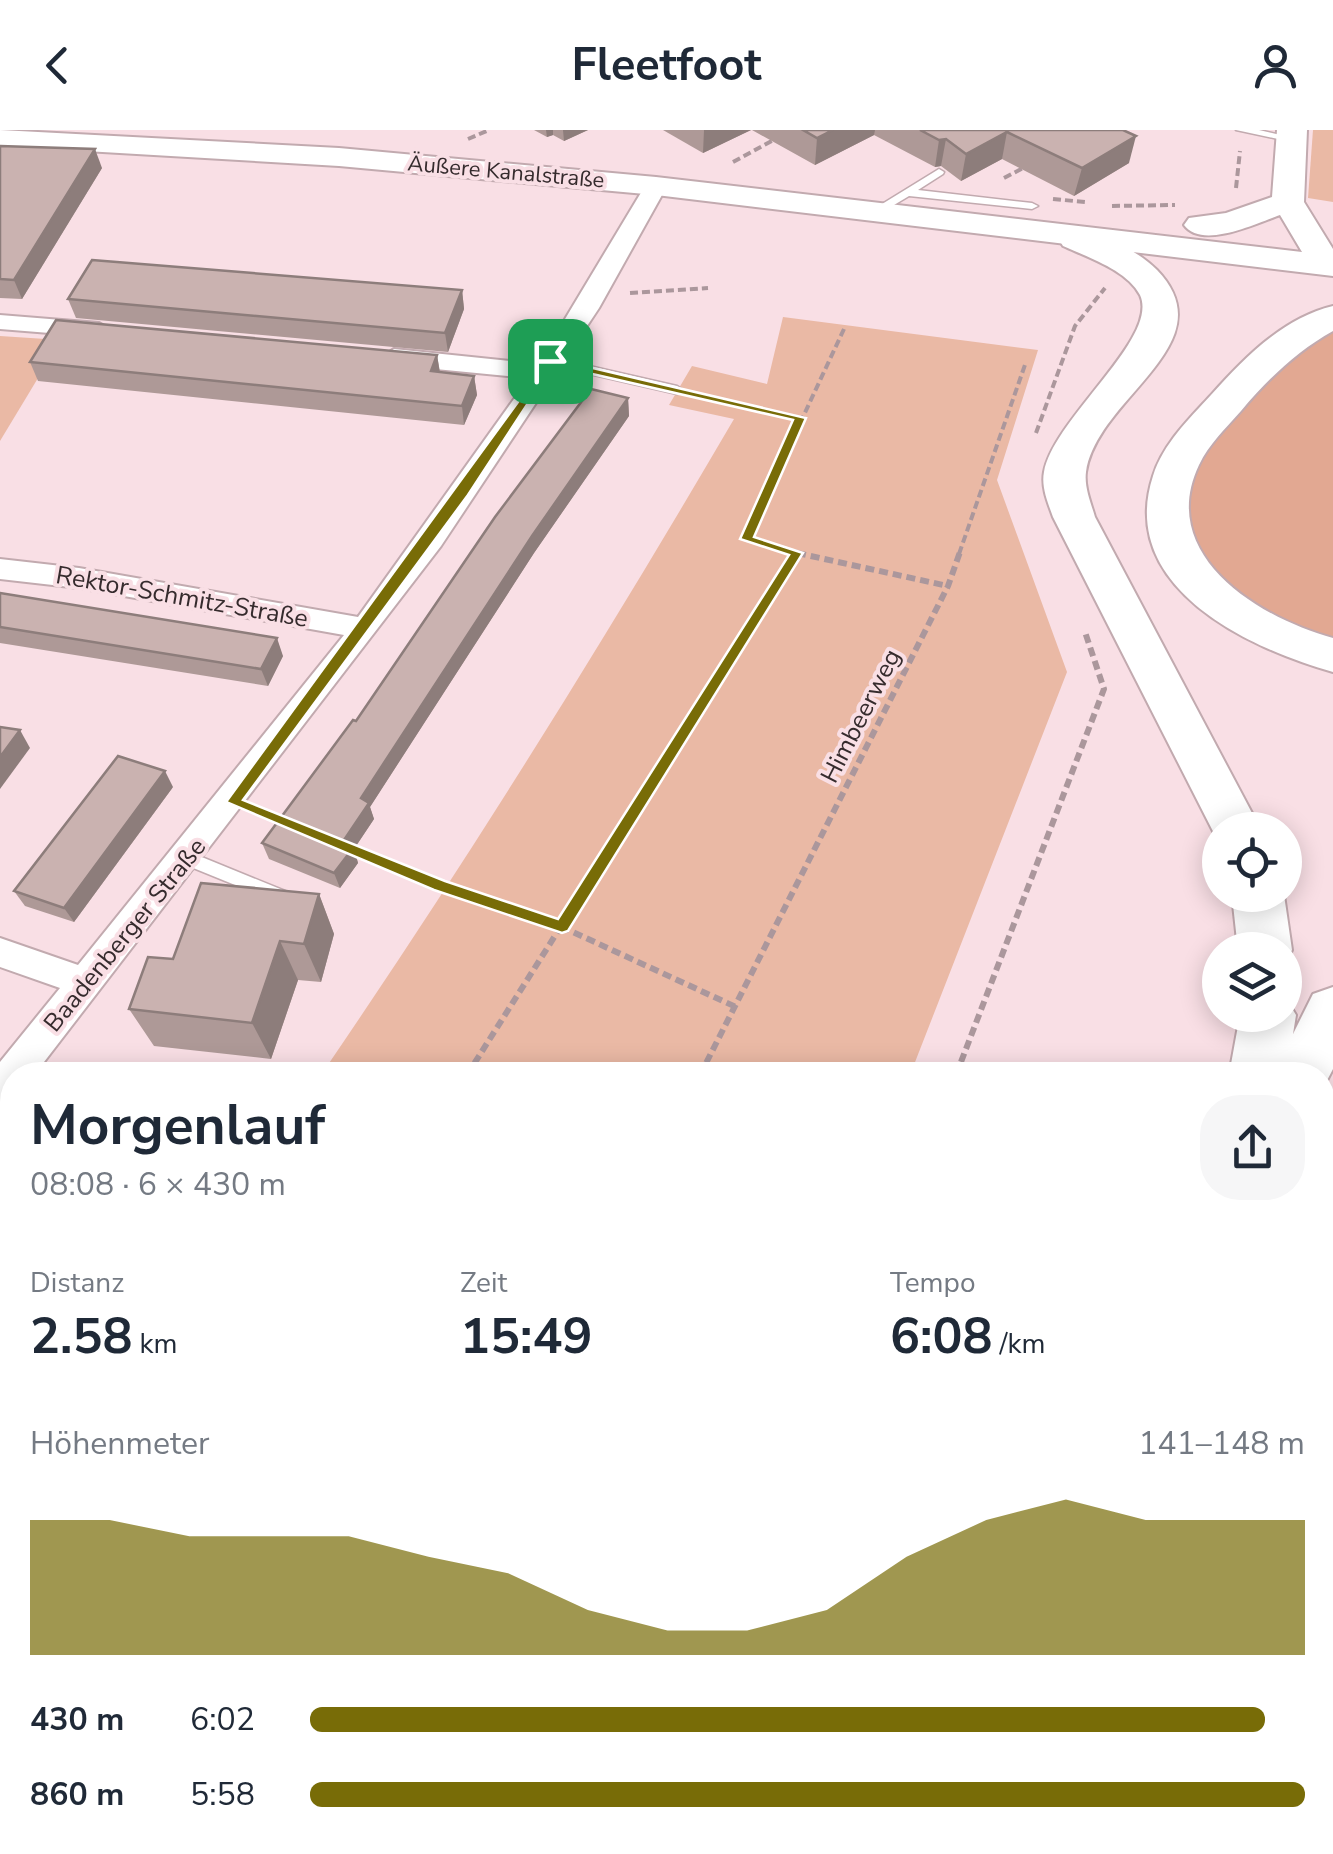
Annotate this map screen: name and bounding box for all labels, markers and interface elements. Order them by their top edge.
text: Fleetfoot [572,35,762,96]
icon: back [30,38,85,93]
icon: person [1248,38,1303,93]
street label: Äußere Kanalstraße [406,148,606,196]
pin [508,319,593,404]
icon: arrive [523,334,578,389]
street label: Rektor-Schmitz-Straße [53,558,311,636]
street label: Himbeerweg [813,643,909,789]
map controls [1202,812,1302,1032]
button: locate [1202,812,1302,912]
street label: Baadenberger Straße [36,831,214,1039]
button: layers [1202,932,1302,1032]
text: Morgenlauf [30,1088,325,1163]
button: share [1200,1095,1305,1200]
text: 08:08 · 6 × 430 m [30,1163,286,1206]
text: Distanz [30,1264,124,1302]
text: Zeit [460,1264,507,1302]
text: Tempo [890,1264,975,1302]
text: 2.58 [30,1302,132,1371]
text: 15:49 [460,1302,592,1371]
text: 6:08 [890,1302,992,1371]
text: km [132,1325,178,1363]
text: /km [992,1325,1045,1363]
text: Höhenmeter [30,1422,209,1465]
text: 141–148 m [1138,1422,1305,1465]
text: 430 m [30,1698,124,1741]
text: 6:02 [190,1698,255,1741]
text: 860 m [30,1773,124,1816]
text: 5:58 [190,1773,255,1816]

